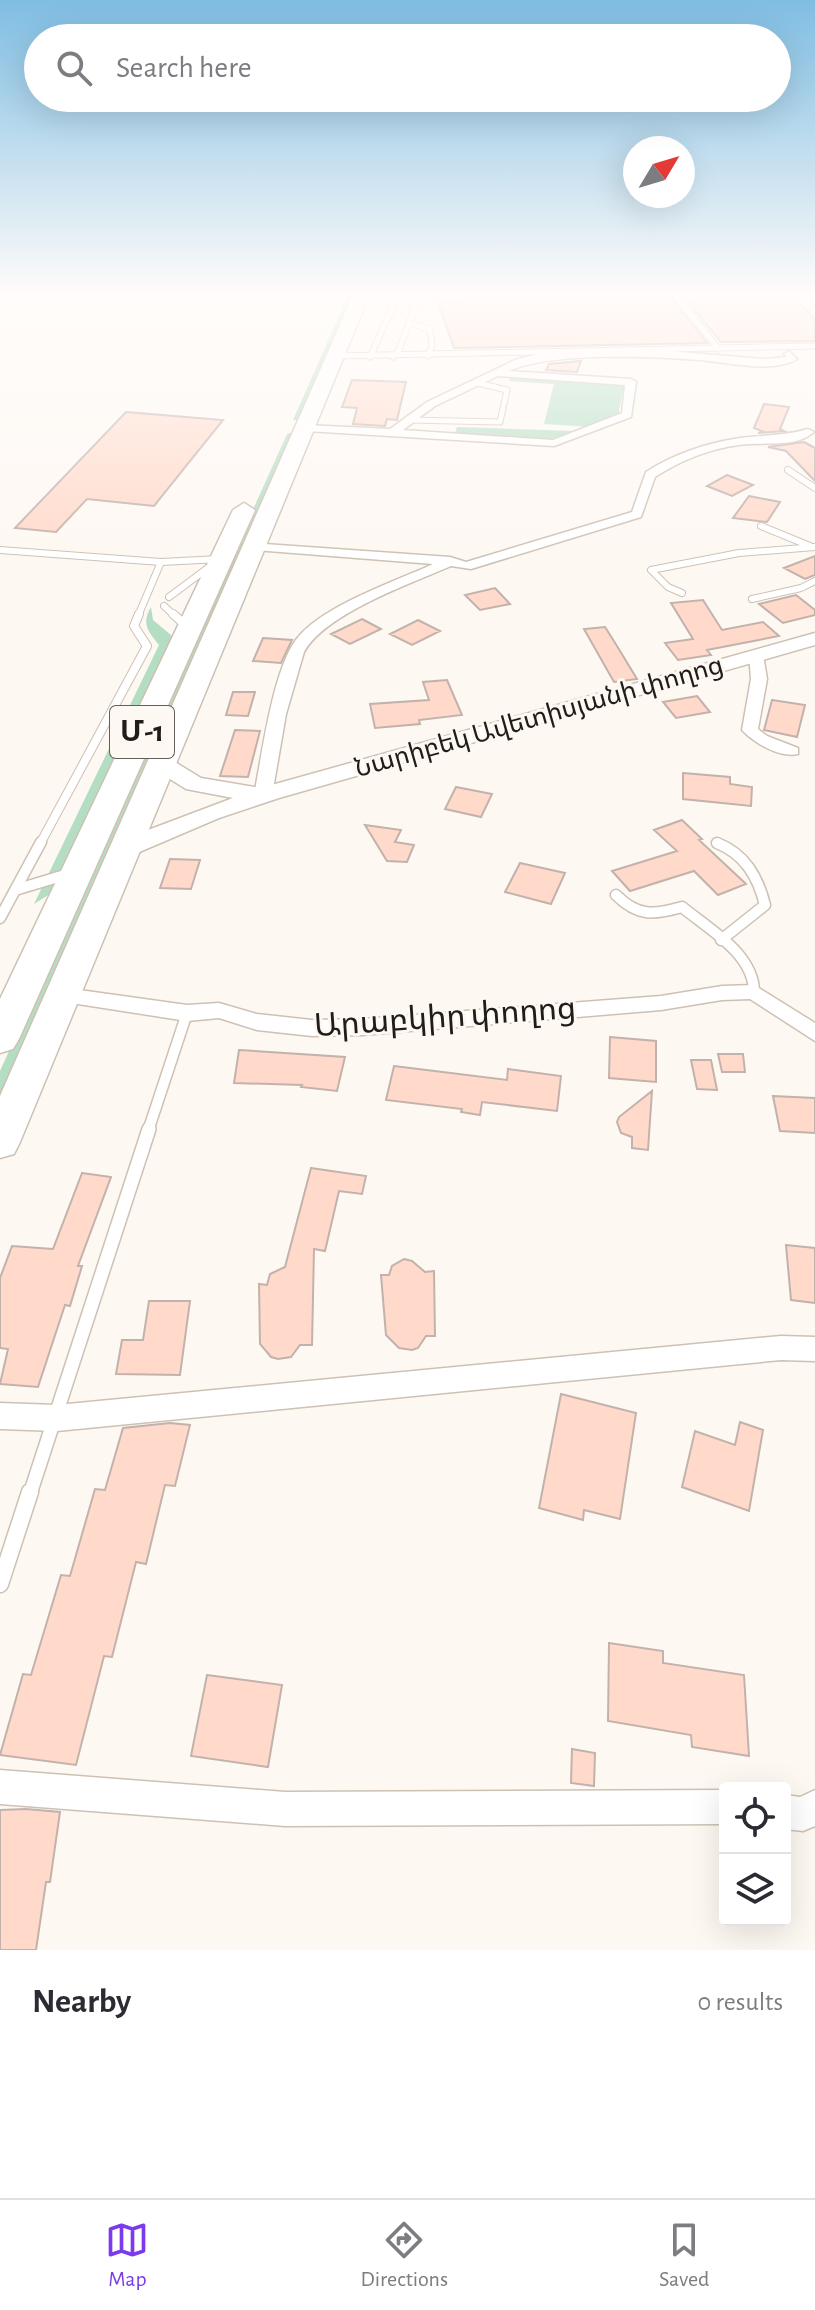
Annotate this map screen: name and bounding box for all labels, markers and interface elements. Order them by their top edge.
search box [24,24,791,112]
icon: search [52,46,96,90]
text: Search here [116,53,252,83]
north arrow [623,136,695,208]
street label: Նարիբեկ Ավետիսյանի փողոց [352,652,726,783]
road number: Մ-1 [110,706,174,758]
street label: Արաբկիր փողոց [313,992,577,1044]
map controls [719,1782,791,1926]
button: locate [719,1782,791,1854]
button: layers [719,1854,791,1926]
text: Nearby [32,1985,131,2019]
text: 0 results [697,1989,783,2015]
tab: Map [105,2218,149,2292]
tab: Directions [360,2218,448,2292]
tab: Saved [659,2218,709,2292]

